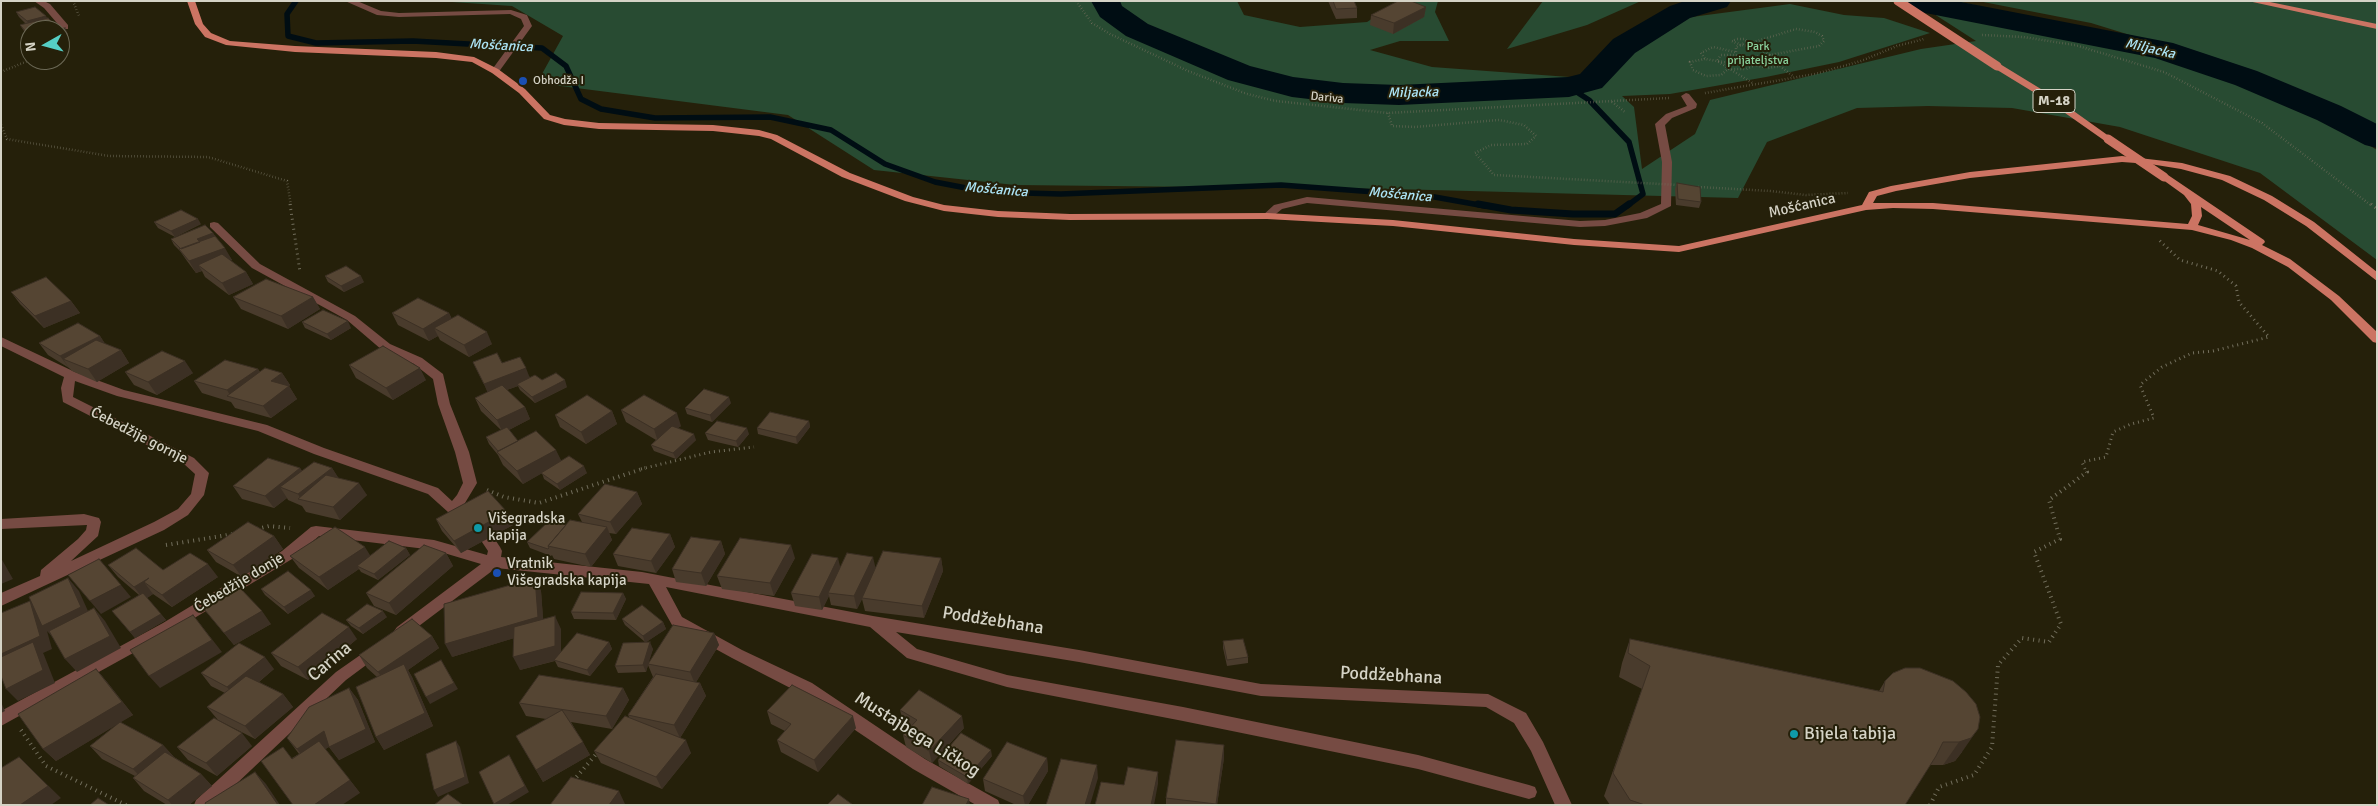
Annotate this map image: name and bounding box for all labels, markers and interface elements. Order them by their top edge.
north arrow [20,20,70,70]
water label: Miljacka [2123,35,2177,63]
water label: Mošćanica [469,36,533,56]
park label: Park prijateljstva [1727,40,1789,68]
text: N [22,41,40,53]
place label: Obhodža I [533,74,584,88]
marker: Obhodža I [517,75,529,87]
water label: Miljacka [1387,84,1439,102]
street label: Dariva [1310,89,1344,107]
road number: M-18 [2033,90,2075,112]
water label: Mošćanica [964,179,1028,201]
water label: Mošćanica [1368,184,1432,206]
street label: Mošćanica [1767,190,1837,222]
street label: Ćebedžije gornje [87,404,191,468]
place label: Višegradska kapija [488,510,565,545]
marker: Višegradska kapija [472,522,484,534]
street label: Ćebedžije donje [191,549,287,617]
place label: Vratnik Višegradska kapija [507,555,626,590]
marker: Vratnik Višegradska kapija [491,567,503,579]
street label: Poddžebhana [941,602,1045,640]
street label: Carina [304,637,356,687]
street label: Poddžebhana [1339,663,1443,689]
street label: Mustajbega Ličkog [850,688,984,782]
place label: Bijela tabija [1804,723,1896,745]
marker: Bijela tabija [1788,728,1800,740]

